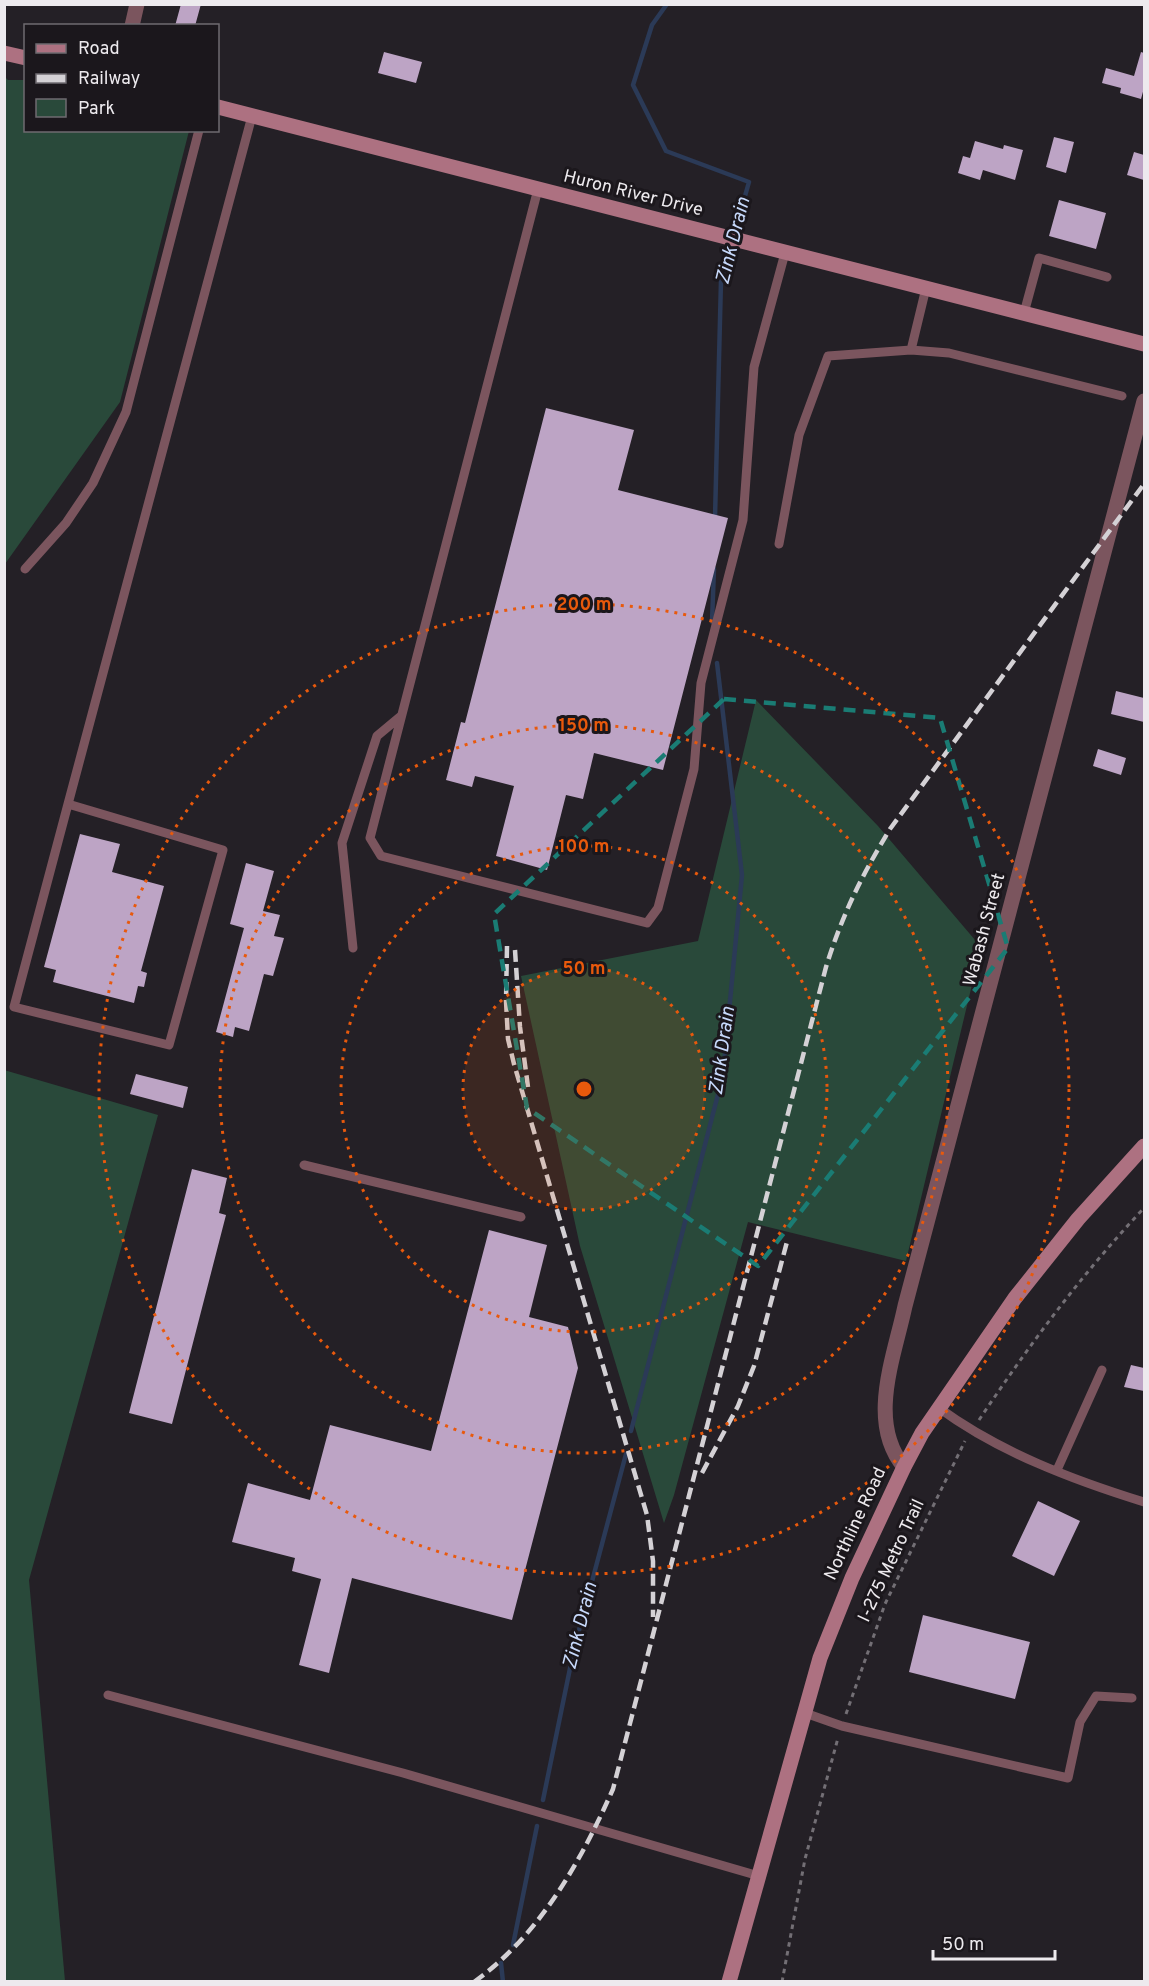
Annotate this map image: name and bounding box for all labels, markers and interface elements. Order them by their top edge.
legend [24,24,219,132]
text: Road [78,38,120,61]
text: Railway [78,68,140,91]
text: Park [78,98,115,121]
street label: Huron River Drive [561,166,705,222]
water label: Zink Drain [711,194,757,287]
text: 200 m [556,594,612,617]
text: 150 m [559,715,609,738]
text: 100 m [558,836,610,859]
street label: Wabash Street [959,871,1011,989]
text: 50 m [562,958,606,981]
water label: Zink Drain [704,1005,742,1097]
centre of rings [574,1079,594,1099]
street label: Northline Road [820,1464,892,1584]
street label: I-275 Metro Trail [853,1496,931,1626]
water label: Zink Drain [558,1579,604,1672]
scale bar [933,1923,1054,1961]
text: 50 m [942,1934,984,1957]

